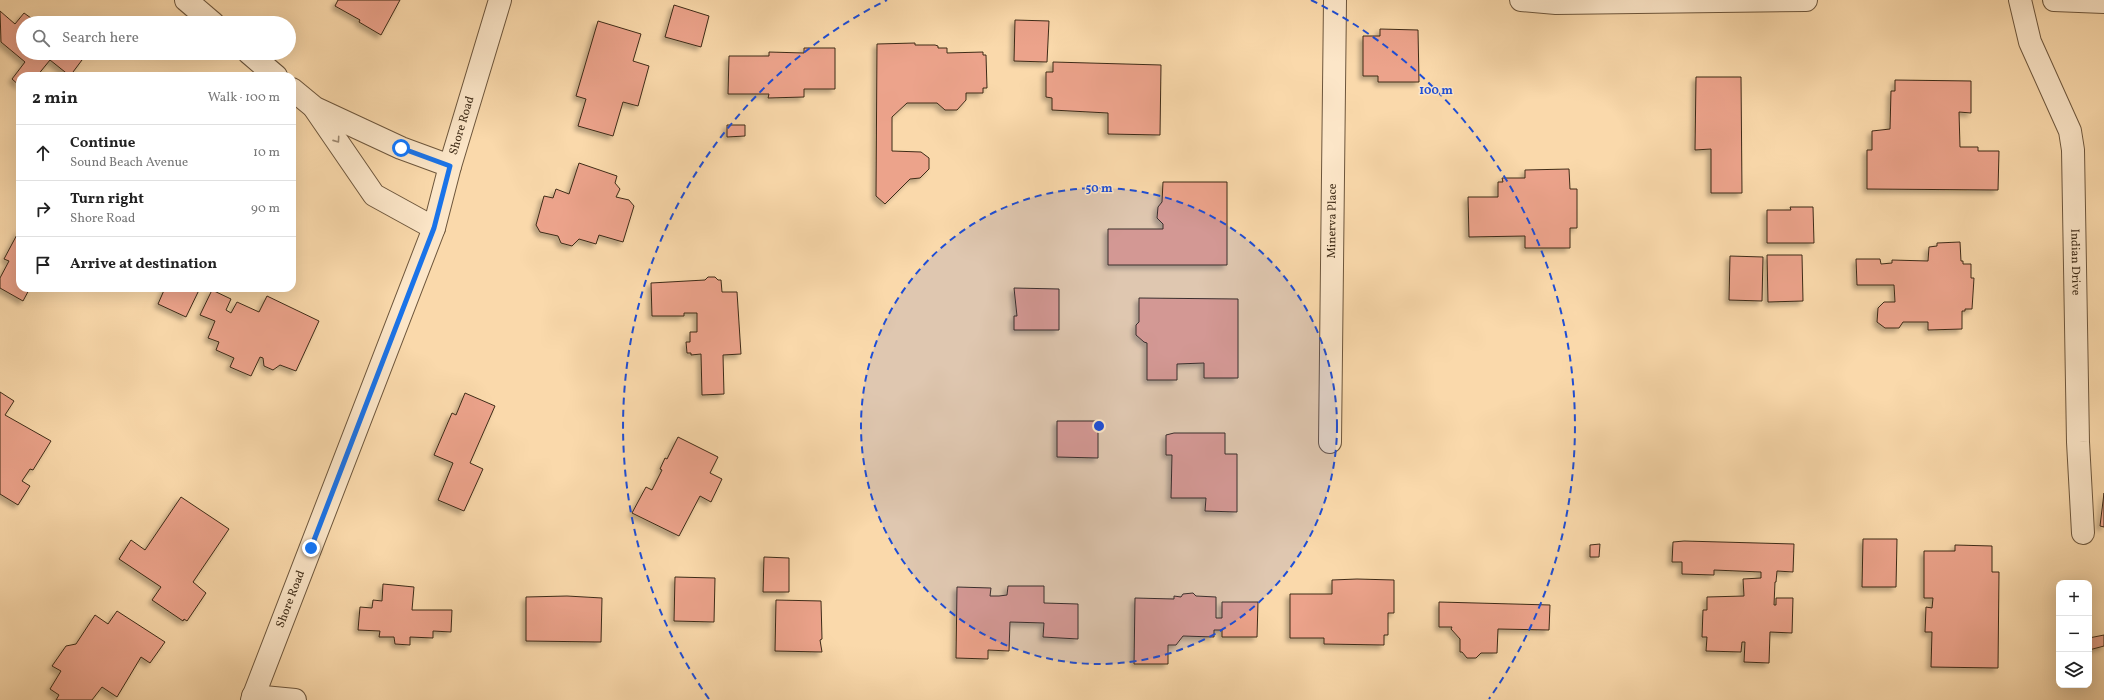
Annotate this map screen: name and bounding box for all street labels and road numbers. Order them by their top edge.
street label: Shore Road [446,94,479,157]
street label: Minerva Place [1324,183,1341,259]
street label: Indian Drive [2066,228,2083,296]
street label: Shore Road [273,568,309,630]

